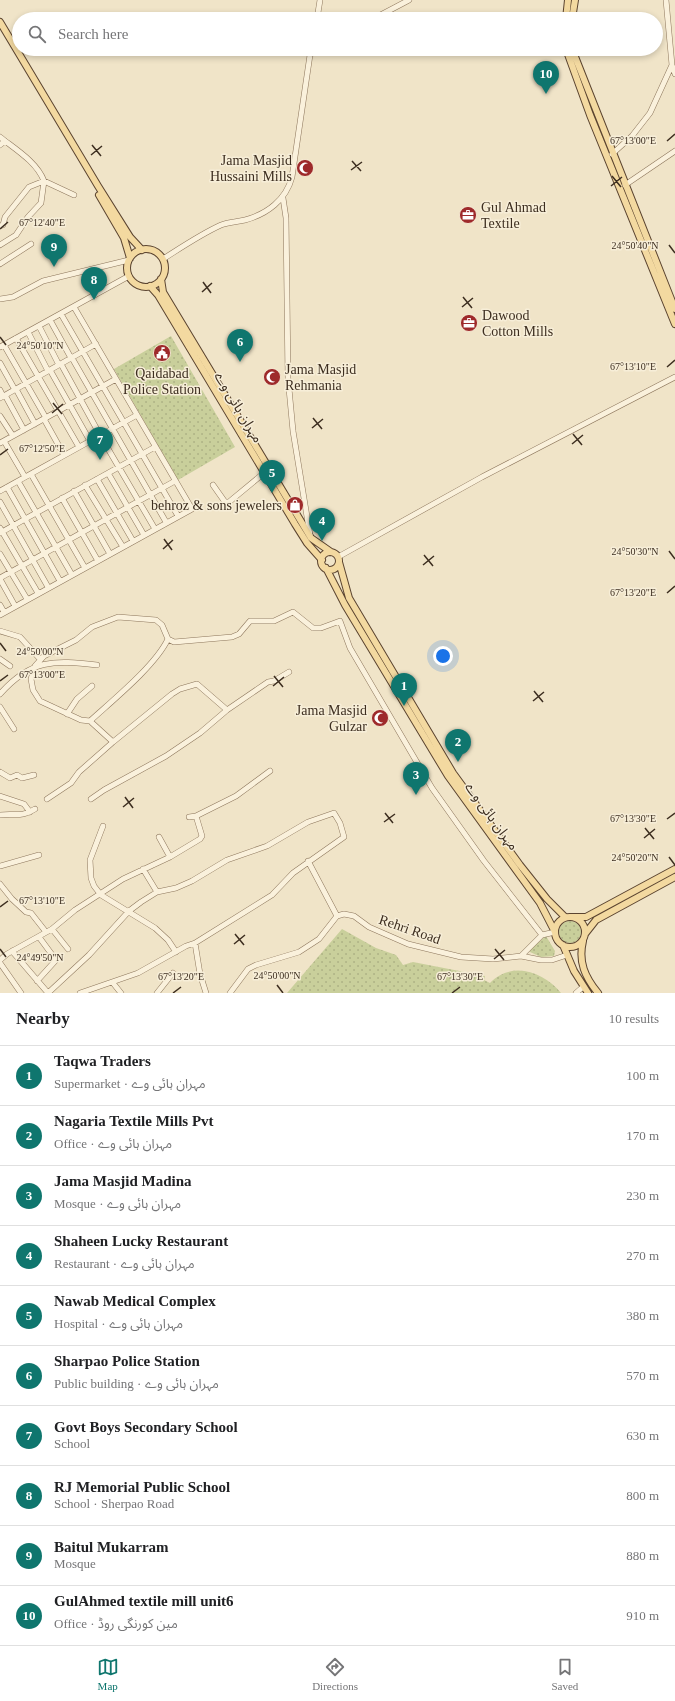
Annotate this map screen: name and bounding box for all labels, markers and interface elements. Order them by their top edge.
search box [12,12,663,56]
icon: search [26,23,48,45]
text: Search here [58,26,128,42]
pin: 10 [533,61,559,94]
text: 67°13'00"E [610,135,656,146]
place label: Jama Masjid Hussaini Mills [210,153,292,184]
mosque icon: Jama Masjid Hussaini Mills [295,158,315,178]
place label: Gul Ahmad Textile [481,200,546,231]
office icon: Gul Ahmad Textile [458,205,478,225]
text: 67°12'40"E [19,217,65,228]
pin: 9 [41,234,67,267]
text: 24°50'40"N [611,240,659,251]
pin: 8 [81,267,107,300]
place label: Dawood Cotton Mills [482,308,553,339]
office icon: Dawood Cotton Mills [459,313,479,333]
pin: 6 [227,329,253,362]
text: 24°50'10"N [16,340,64,351]
public building icon: Qaidabad Police Station [152,343,172,363]
text: 67°13'10"E [610,361,656,372]
place label: Jama Masjid Rehmania [285,362,356,393]
place label: Qaidabad Police Station [123,366,201,397]
mosque icon: Jama Masjid Rehmania [262,367,282,387]
street label: مہران ہائی وے [211,369,266,446]
pin: 7 [87,427,113,460]
text: 67°12'50"E [19,443,65,454]
pin: 5 [259,460,285,493]
shop icon: behroz & sons jewelers [285,495,305,515]
place label: behroz & sons jewelers [151,498,282,513]
pin: 4 [309,508,335,541]
text: 24°50'30"N [611,546,659,557]
text: 67°13'20"E [610,587,656,598]
text: 24°50'00"N [16,646,64,657]
your location [433,646,453,666]
text: 67°13'00"E [19,669,65,680]
pin: 1 [391,673,417,706]
place label: Jama Masjid Gulzar [296,703,367,734]
mosque icon: Jama Masjid Gulzar [370,708,390,728]
pin: 2 [445,729,471,762]
pin: 3 [403,762,429,795]
street label: مہران ہائی وے [461,780,521,854]
text: 67°13'30"E [610,813,656,824]
text: 24°50'20"N [611,852,659,863]
text: 67°13'10"E [19,895,65,906]
street label: Rehri Road [377,912,443,947]
text: 24°49'50"N [16,952,64,963]
text: 24°50'00"N [253,970,301,981]
text: 67°13'20"E [158,971,204,982]
text: 67°13'30"E [437,971,483,982]
text: Nearby [16,1009,70,1028]
text: 10 results [609,1011,659,1026]
text: Taqwa Traders [54,1053,151,1069]
text: 1 [26,1068,32,1083]
text: 100 m [626,1068,659,1083]
text: Supermarket · مہران ہائی وے [54,1076,206,1091]
text: Nagaria Textile Mills Pvt [54,1113,214,1129]
text: 2 [26,1128,32,1143]
text: 170 m [626,1128,659,1143]
text: Office · مہران ہائی وے [54,1136,172,1151]
text: Jama Masjid Madina [54,1173,192,1189]
text: 3 [26,1188,32,1203]
text: 230 m [626,1188,659,1203]
text: Mosque · مہران ہائی وے [54,1196,181,1211]
text: Shaheen Lucky Restaurant [54,1233,228,1249]
text: 4 [26,1248,32,1263]
text: 270 m [626,1248,659,1263]
text: Restaurant · مہران ہائی وے [54,1256,195,1271]
text: Nawab Medical Complex [54,1293,216,1309]
text: 5 [26,1308,32,1323]
text: 380 m [626,1308,659,1323]
text: Hospital · مہران ہائی وے [54,1316,183,1331]
text: Sharpao Police Station [54,1353,200,1369]
text: 6 [26,1368,32,1383]
text: 570 m [626,1368,659,1383]
text: Public building · مہران ہائی وے [54,1376,219,1391]
text: Govt Boys Secondary School [54,1419,238,1435]
text: 7 [26,1428,32,1443]
text: 630 m [626,1428,659,1443]
text: School [54,1436,90,1451]
text: RJ Memorial Public School [54,1479,230,1495]
text: 8 [26,1488,32,1503]
text: 800 m [626,1488,659,1503]
text: School · Sherpao Road [54,1496,174,1511]
text: Baitul Mukarram [54,1539,169,1555]
text: 9 [26,1548,32,1563]
text: 880 m [626,1548,659,1563]
text: Mosque [54,1556,96,1571]
text: GulAhmed textile mill unit6 [54,1593,234,1609]
text: 10 [23,1608,36,1623]
text: 910 m [626,1608,659,1623]
text: Office · مین کورنگی روڈ [54,1616,178,1631]
tab: Map [97,1656,119,1692]
tab: Directions [312,1656,358,1692]
tab: Saved [551,1656,578,1692]

